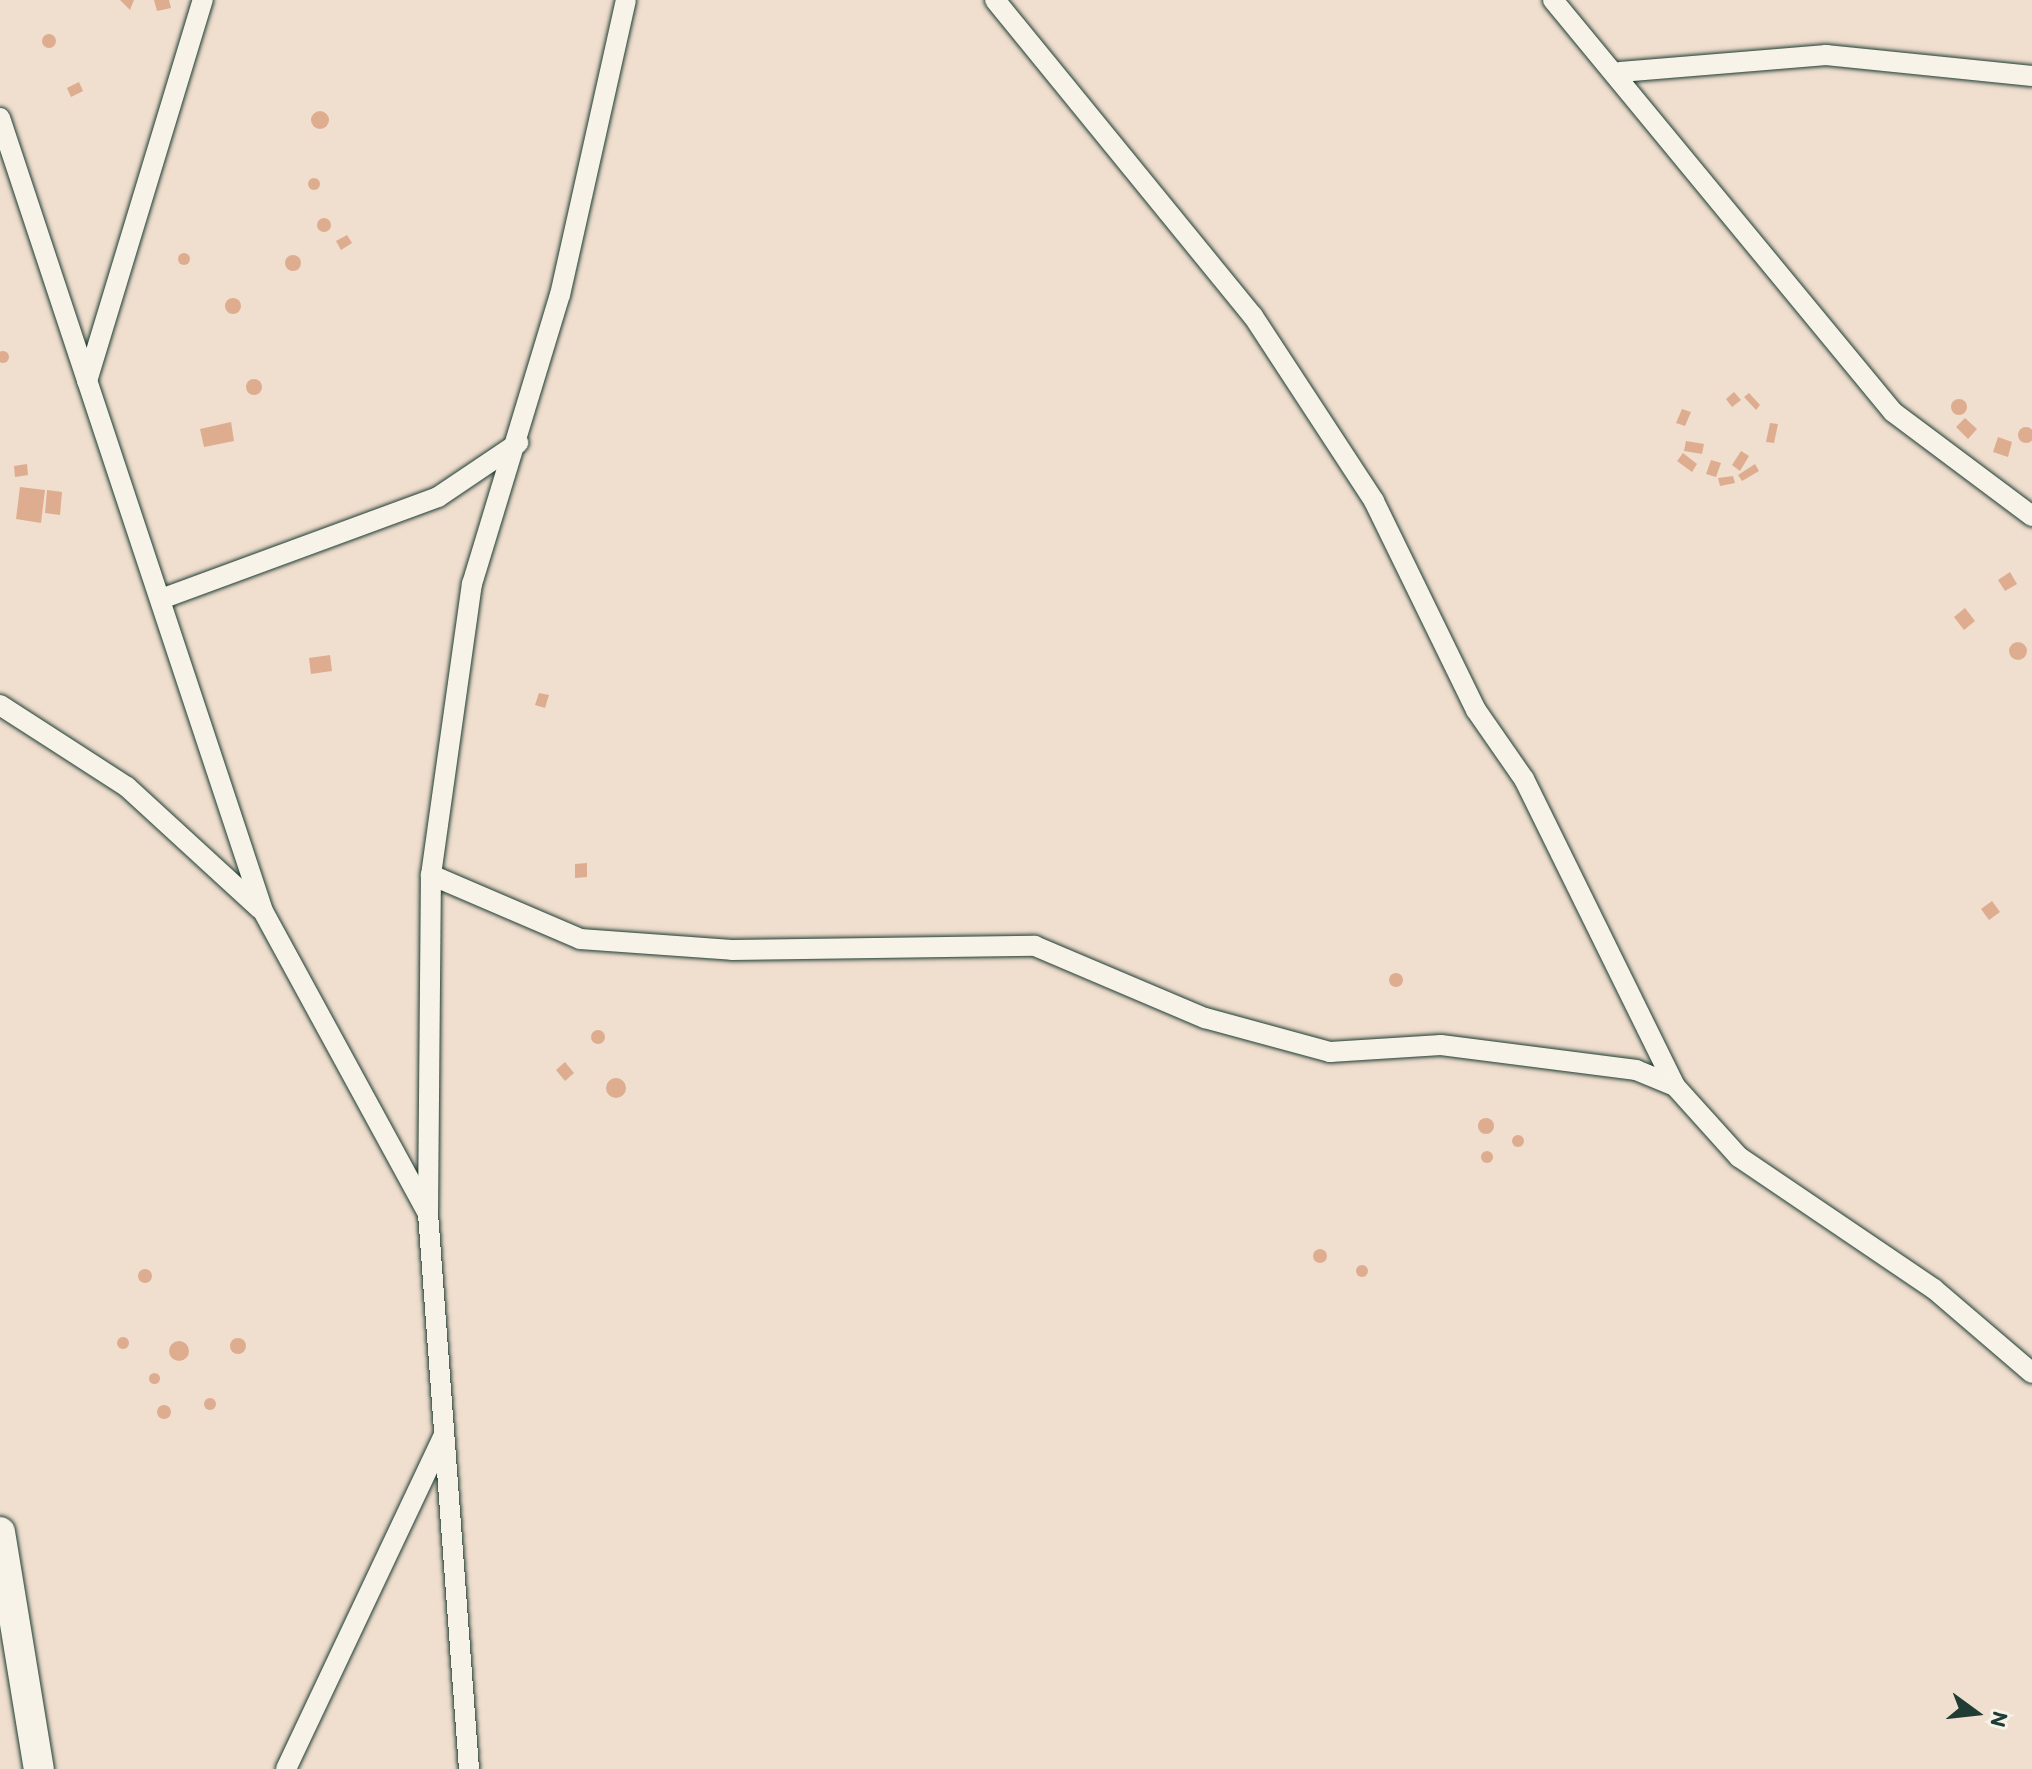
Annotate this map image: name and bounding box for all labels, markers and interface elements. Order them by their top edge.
north arrow [1936,1673,2016,1753]
text: N [1985,1709,2015,1730]

